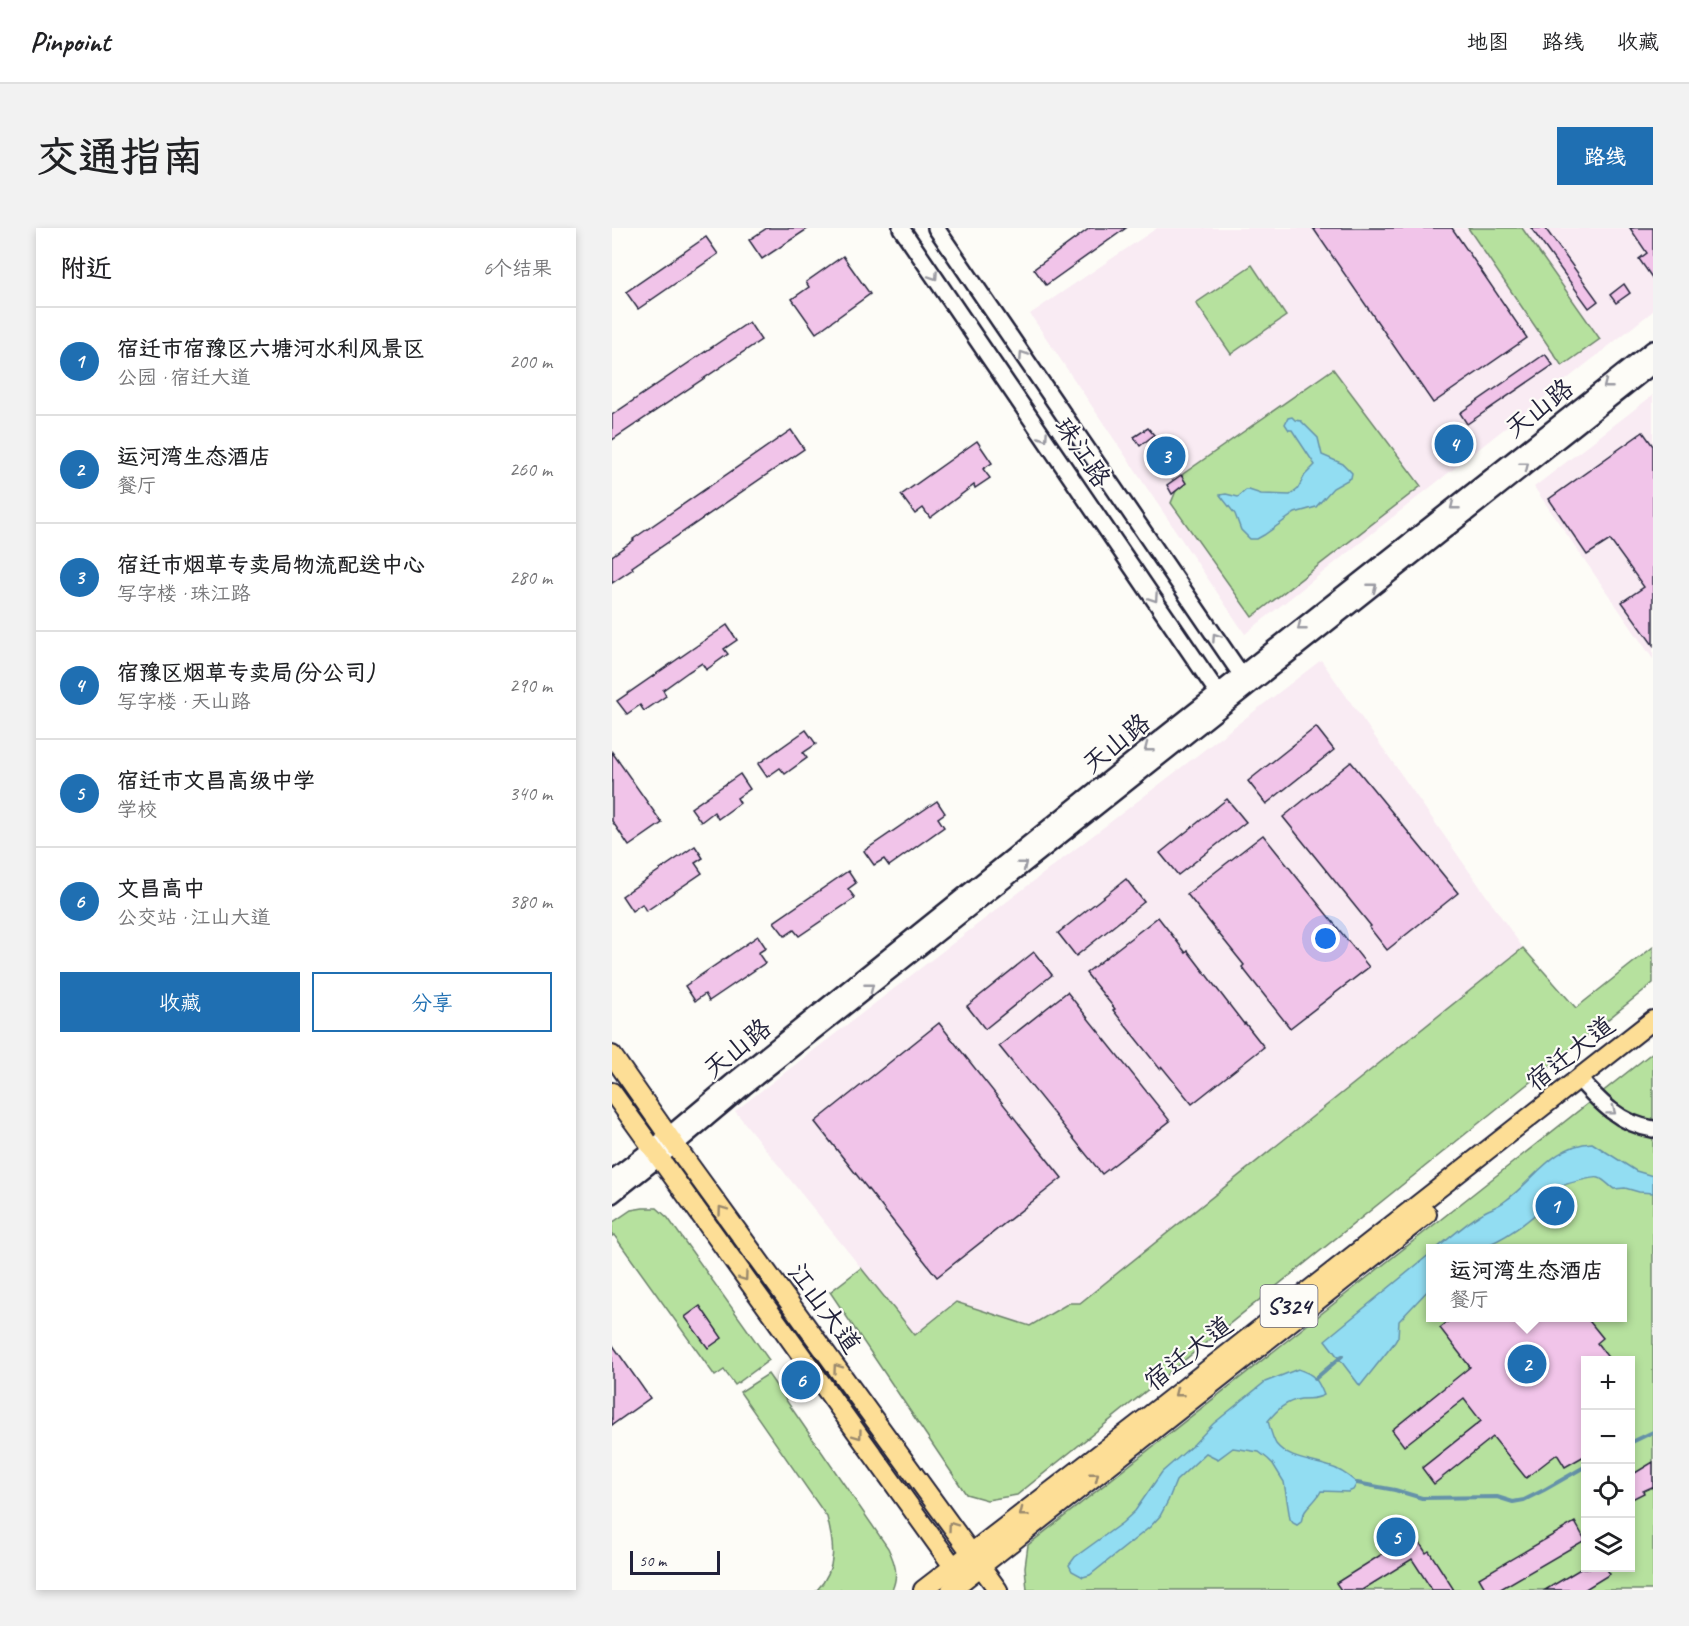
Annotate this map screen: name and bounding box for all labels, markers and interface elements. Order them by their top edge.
text: Pinpoint [30,24,110,59]
text: 地图 [1467,29,1509,55]
text: 路线 [1542,29,1584,55]
text: 收藏 [1617,29,1659,55]
button: 路线 [1557,127,1653,185]
text: 交通指南 [36,131,204,184]
text: 附近 [60,252,112,285]
text: 6个结果 [483,256,552,281]
one-way arrow [927,270,938,281]
text: 宿迁市宿豫区六塘河水利风景区 [117,335,425,363]
text: 1 [75,349,84,374]
text: 200 m [509,349,552,374]
one-way arrow [1018,351,1030,361]
text: 公园 · 宿迁大道 [117,365,250,390]
street label: 天山路 [1498,371,1580,445]
one-way arrow [1603,378,1614,389]
street label: 珠江路 [1047,411,1118,494]
pin: 4 [1434,422,1474,466]
one-way arrow [1037,431,1048,442]
pin: 3 [1146,434,1186,478]
text: 运河湾生态酒店 [117,443,271,471]
text: 2 [75,457,84,482]
text: 260 m [509,457,552,482]
one-way arrow [1519,462,1530,473]
text: 餐厅 [117,473,157,498]
one-way arrow [1450,499,1461,510]
text: 宿迁市烟草专卖局物流配送中心 [117,551,425,579]
text: 3 [75,565,84,590]
text: 280 m [509,565,552,590]
text: 写字楼 · 珠江路 [117,581,250,606]
one-way arrow [1366,584,1377,595]
one-way arrow [1147,592,1158,603]
one-way arrow [1297,619,1308,630]
one-way arrow [1212,633,1223,644]
text: 宿豫区烟草专卖局(分公司) [117,659,374,687]
text: 4 [75,673,84,698]
text: 290 m [509,673,552,698]
text: 写字楼 · 天山路 [117,689,250,714]
street label: 天山路 [1076,706,1157,781]
one-way arrow [1144,740,1155,751]
text: 宿迁市文昌高级中学 [117,767,315,795]
text: 5 [75,781,84,806]
text: 340 m [509,781,552,806]
text: 学校 [117,797,157,822]
one-way arrow [1016,862,1027,873]
text: 文昌高中 [117,875,205,903]
text: 6 [75,889,84,914]
text: 380 m [509,889,552,914]
text: 公交站 · 江山大道 [117,905,270,930]
your location [1311,924,1340,953]
button: 收藏 [60,972,300,1032]
button: 分享 [312,972,552,1032]
one-way arrow [863,983,874,994]
street label: 宿迁大道 [1519,1008,1621,1098]
street label: 天山路 [697,1011,778,1086]
one-way arrow [1605,1103,1616,1114]
pin: 1 [1536,1184,1574,1228]
one-way arrow [718,1206,729,1217]
popup [1426,1244,1627,1322]
street label: 江山大道 [781,1257,869,1360]
text: 运河湾生态酒店 [1449,1257,1604,1285]
one-way arrow [737,1270,748,1281]
road number: S324 [1260,1285,1318,1327]
text: 餐厅 [1449,1287,1489,1312]
street label: 宿迁大道 [1137,1308,1239,1398]
pin: 2 [1508,1342,1546,1386]
map controls [1581,1356,1635,1572]
button: + [1581,1356,1635,1410]
pin: 6 [782,1358,820,1402]
one-way arrow [833,1363,844,1374]
one-way arrow [1173,1386,1184,1397]
button: − [1581,1410,1635,1464]
one-way arrow [851,1428,862,1439]
button: locate [1581,1464,1635,1518]
one-way arrow [1089,1472,1100,1483]
one-way arrow [1019,1505,1030,1516]
pin: 5 [1376,1514,1416,1560]
button: layers [1581,1518,1635,1572]
one-way arrow [948,1521,959,1532]
scale bar [630,1548,720,1576]
text: 50 m [639,1551,666,1571]

